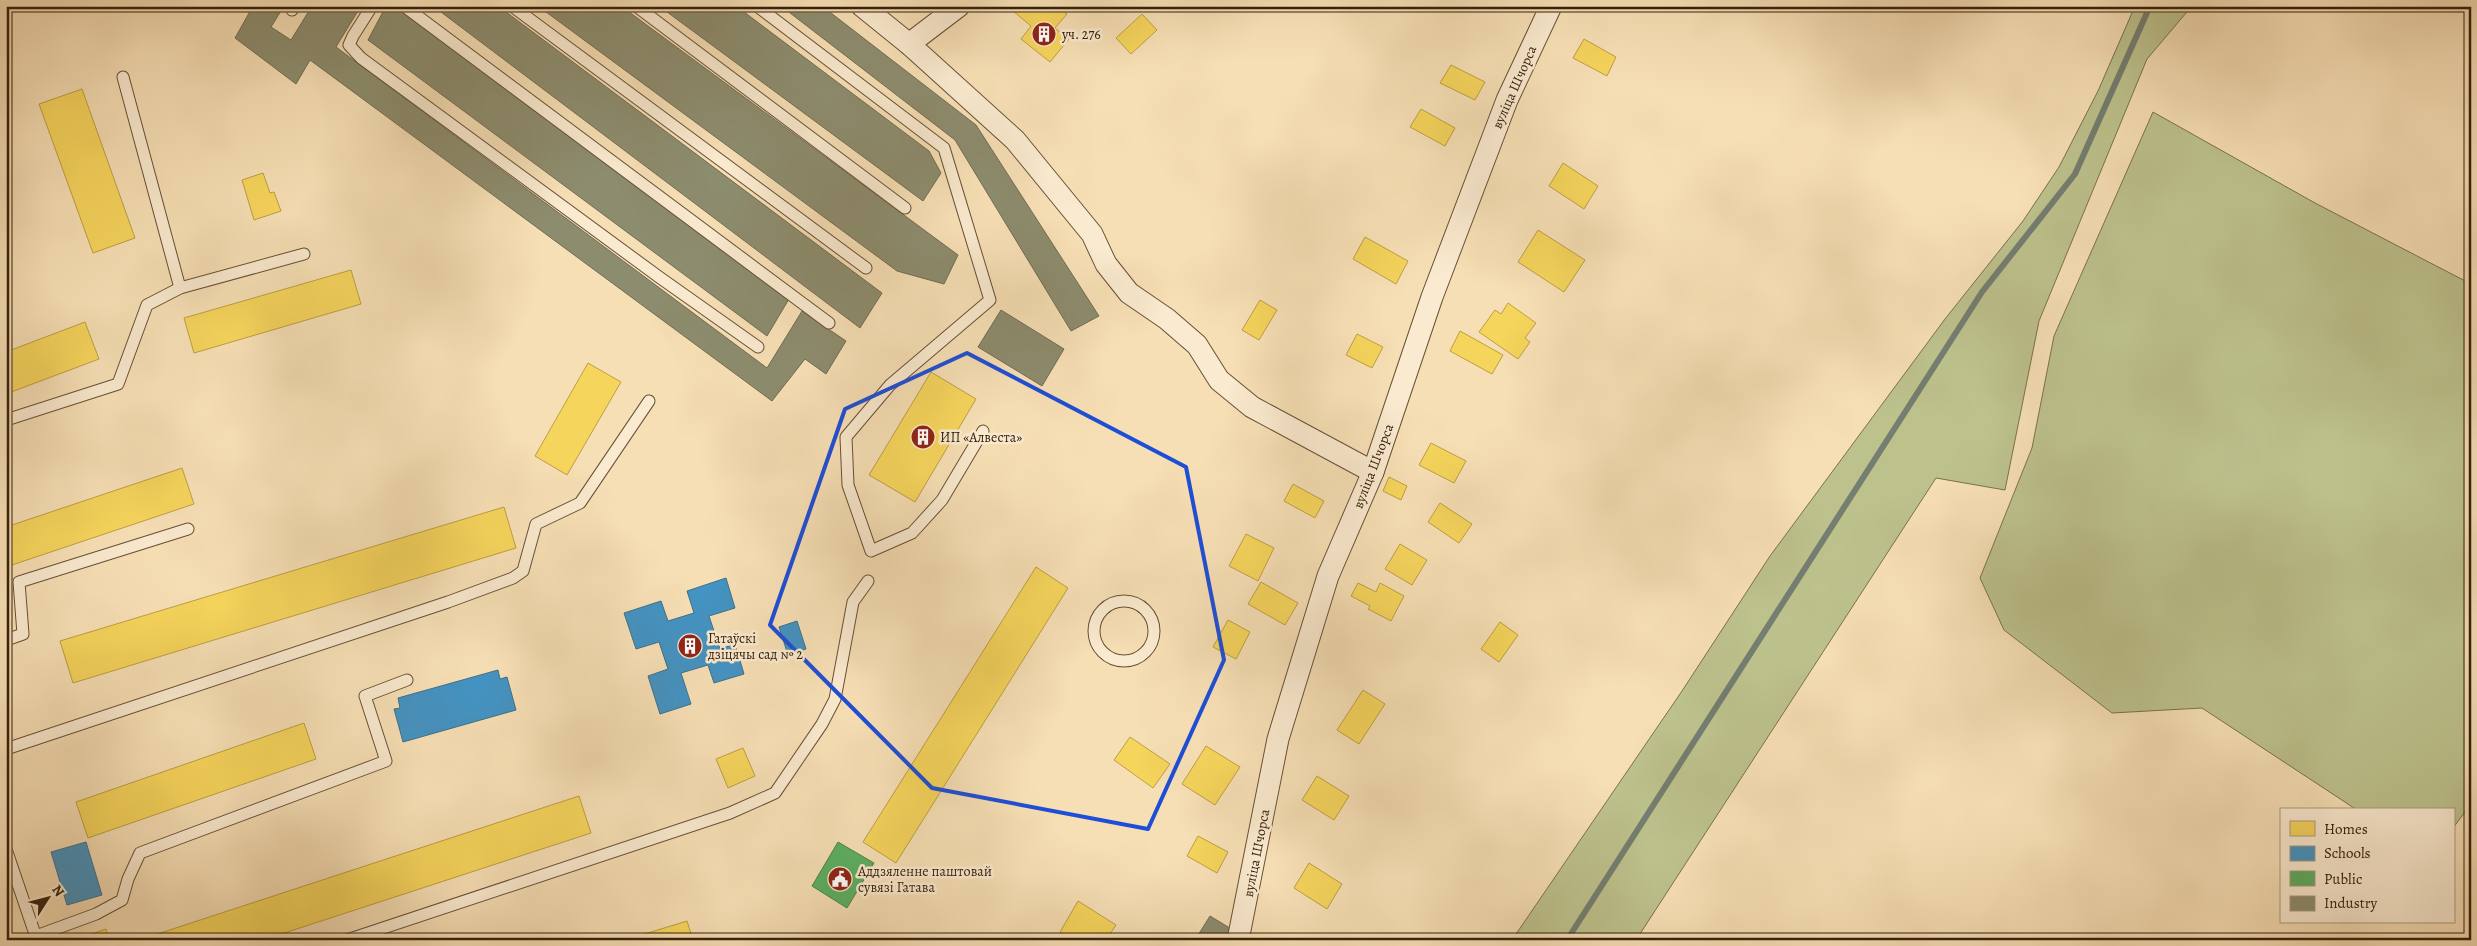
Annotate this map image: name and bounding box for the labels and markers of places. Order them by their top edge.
building icon: уч. 276 [1031,21,1057,47]
place label: уч. 276 [1061,25,1101,44]
building icon: ИП «Алвеста» [910,424,936,450]
place label: ИП «Алвеста» [940,428,1022,447]
place label: Гатаўскі дзіцячы сад № 2 [707,629,803,664]
building icon: Гатаўскі дзіцячы сад № 2 [677,633,703,659]
place label: Аддзяленне паштовай сувязі Гатава [857,862,992,897]
public building icon: Аддзяленне паштовай сувязі Гатава [827,866,853,892]

